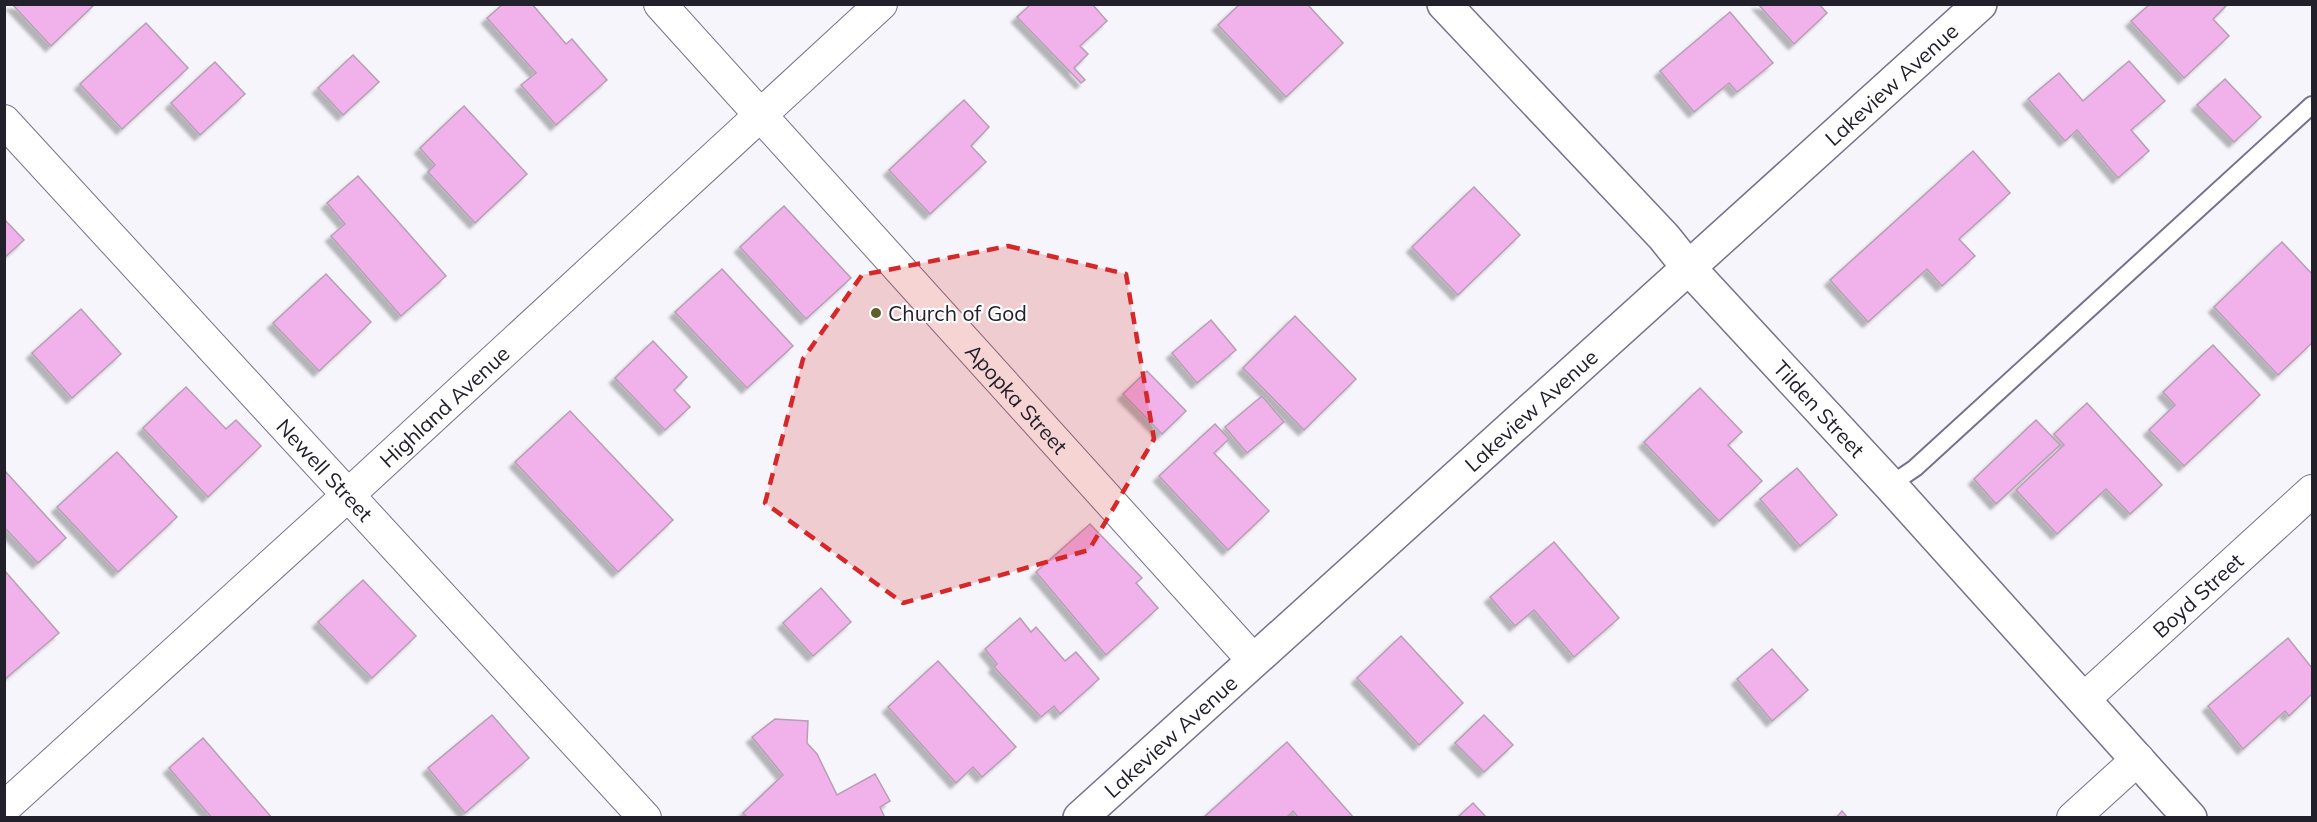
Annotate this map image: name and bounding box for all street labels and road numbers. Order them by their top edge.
street label: Lakeview Avenue [1819,17,1963,151]
street label: Apopka Street [960,338,1073,459]
street label: Highland Avenue [374,340,515,473]
street label: Lakeview Avenue [1459,343,1603,477]
street label: Tilden Street [1768,355,1870,462]
street label: Newell Street [271,413,378,527]
street label: Boyd Street [2147,547,2248,643]
street label: Lakeview Avenue [1099,669,1242,803]

